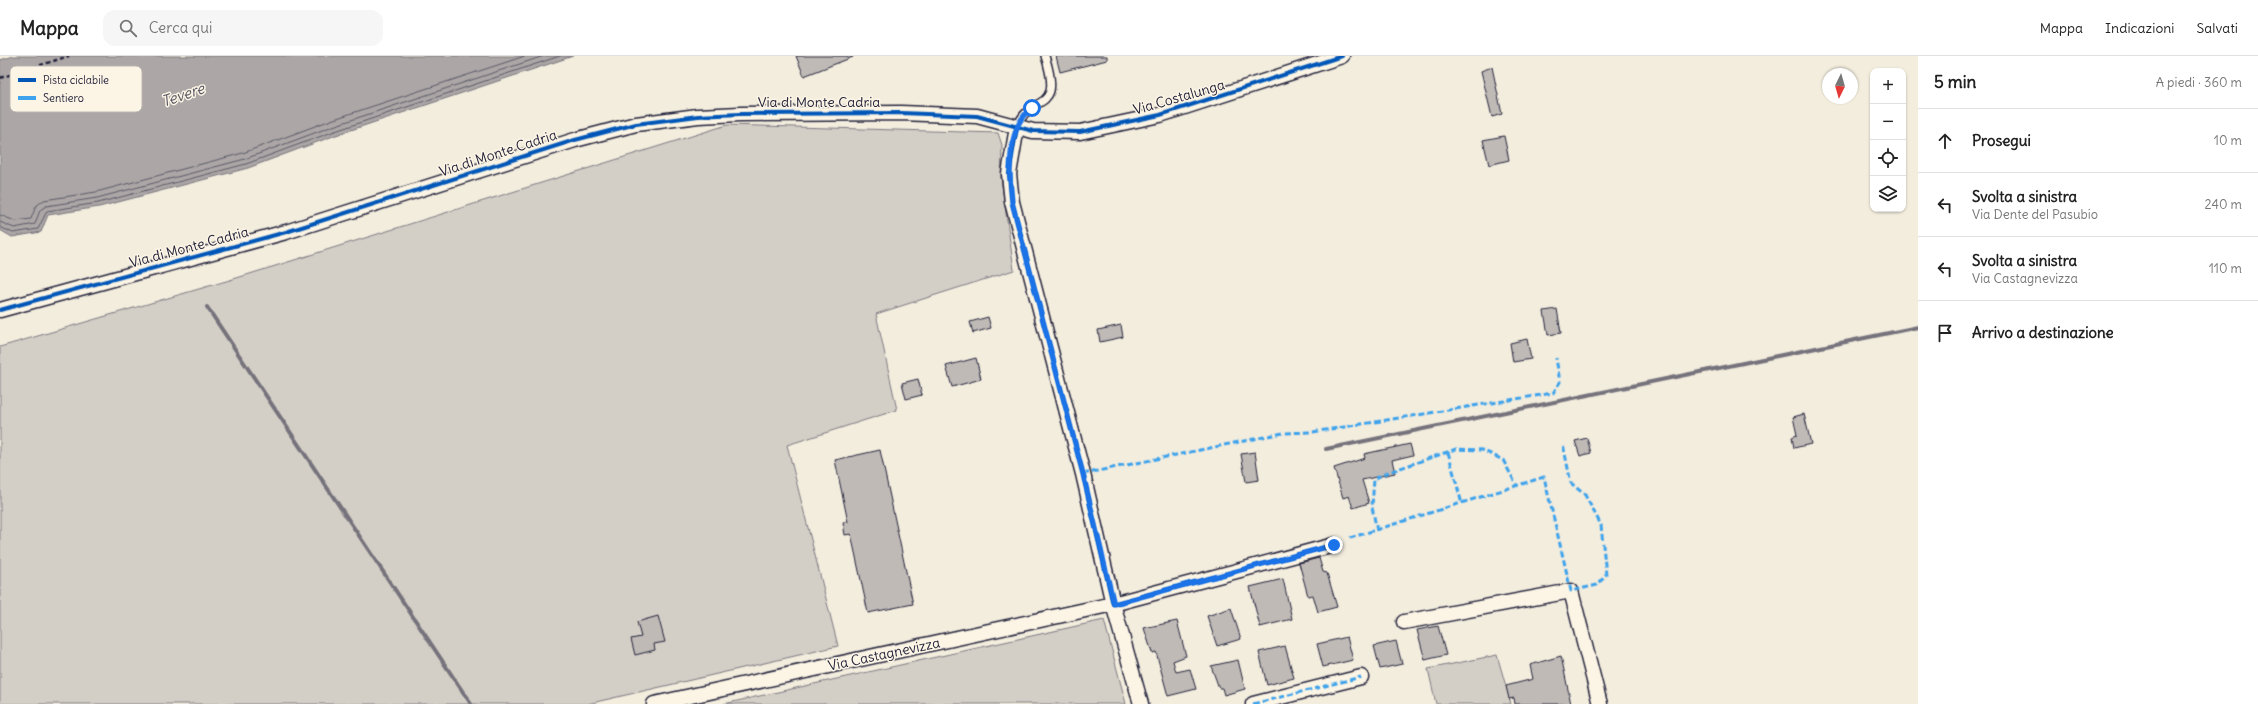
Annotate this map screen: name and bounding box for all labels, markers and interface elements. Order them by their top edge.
search box [103,10,383,46]
text: Mappa [20,16,79,40]
icon: search [117,17,139,39]
text: Cerca qui [149,18,212,37]
text: Mappa [2040,19,2083,37]
text: Indicazioni [2105,19,2175,37]
text: Salvati [2197,19,2238,37]
legend [10,66,142,112]
north arrow [1822,68,1858,104]
map controls [1870,68,1906,212]
button: + [1870,68,1906,104]
text: 5 min [1934,71,1976,93]
text: Pista ciclabile [43,73,109,87]
text: A piedi · 360 m [2156,74,2242,91]
street label: Via Costalunga [1131,75,1227,119]
water label: Tevere [159,78,208,111]
text: Sentiero [43,91,84,105]
street label: Via di Monte Cadria [758,93,880,111]
route start [1023,99,1041,117]
button: − [1870,104,1906,140]
street label: Via di Monte Cadria [437,126,559,180]
icon: ahead [1934,130,1956,152]
text: Prosegui [1972,131,2031,150]
text: 10 m [2214,132,2242,149]
button: locate [1870,140,1906,176]
button: layers [1870,176,1906,212]
text: Svolta a sinistra [1972,187,2077,206]
icon: left [1934,194,1956,216]
text: 240 m [2205,196,2242,213]
text: Via Dente del Pasubio [1972,206,2098,223]
street label: Via di Monte Cadria [127,222,251,272]
text: Svolta a sinistra [1972,251,2077,270]
icon: left [1934,258,1956,280]
text: 110 m [2209,260,2242,277]
text: Via Castagnevizza [1972,270,2078,287]
icon: arrive [1934,322,1956,344]
text: Arrivo a destinazione [1972,323,2114,342]
route end [1325,536,1343,554]
street label: Via Castagnevizza [826,633,942,675]

